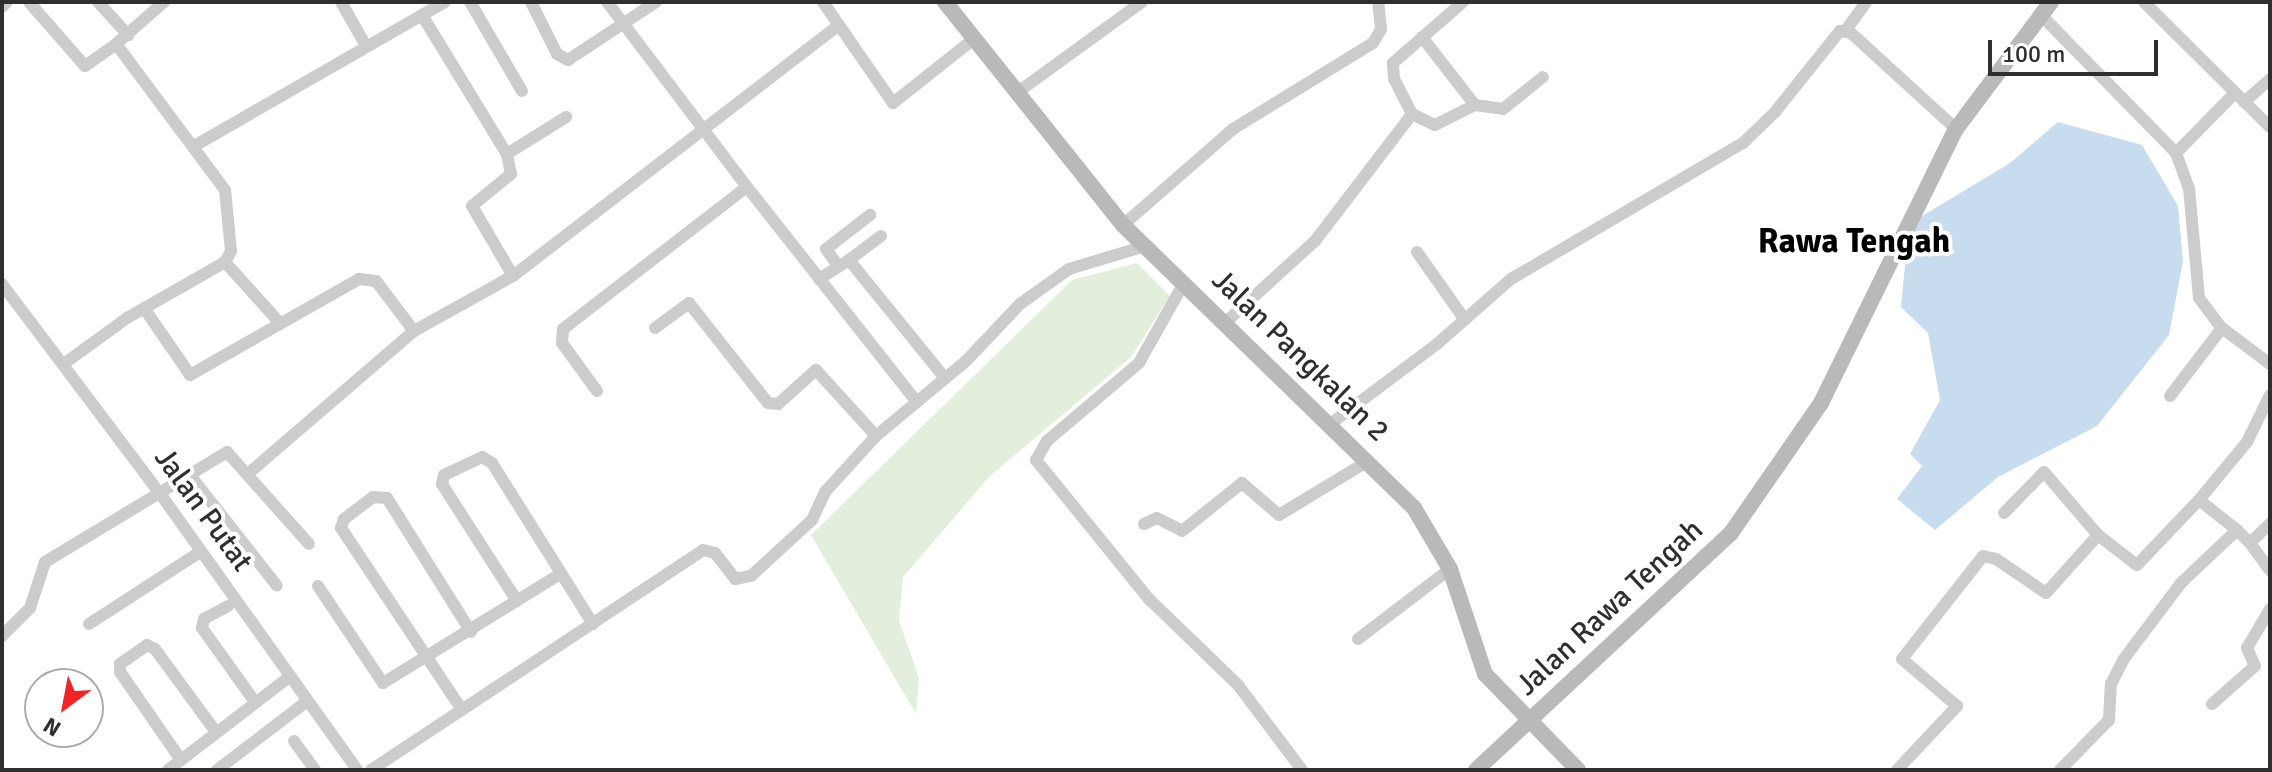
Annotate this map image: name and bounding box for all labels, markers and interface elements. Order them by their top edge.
scale bar [1992,24,2162,74]
text: 100 m [2002,39,2065,69]
district label: Rawa Tengah [1758,222,1950,262]
street label: Jalan Pangkalan 2 [1204,262,1396,450]
street label: Jalan Putat [146,441,260,579]
street label: Jalan Rawa Tengah [1509,512,1711,704]
north arrow [24,668,104,748]
text: N [38,712,66,743]

